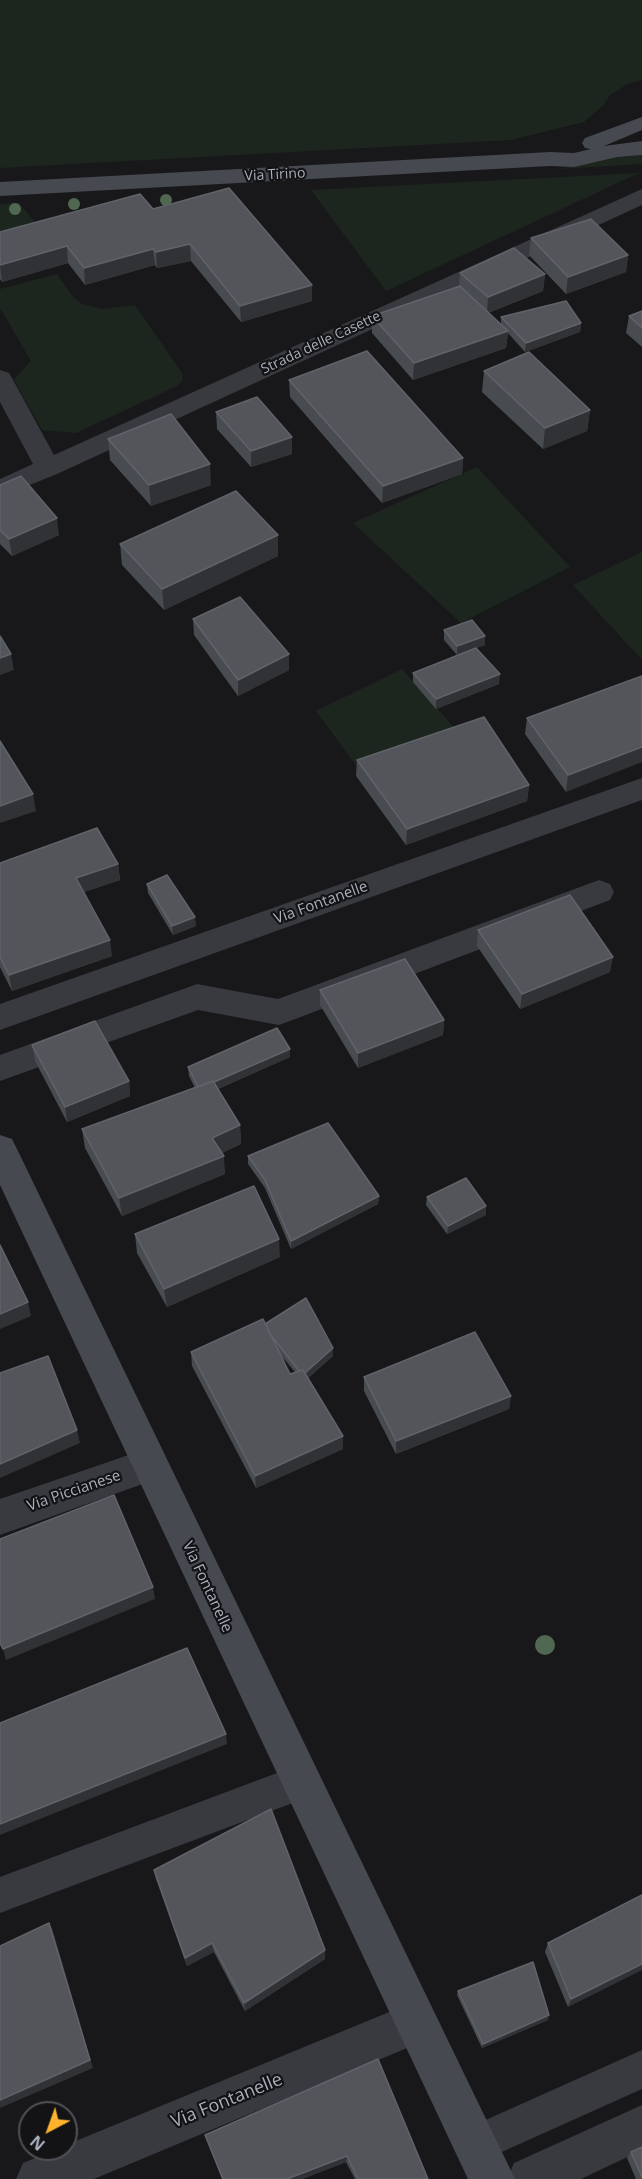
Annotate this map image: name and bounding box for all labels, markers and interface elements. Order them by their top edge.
street label: Via Tirino [244,165,306,185]
street label: Strada delle Casette [258,308,384,378]
street label: Via Fontanelle [272,878,370,928]
street label: Via Piccianese [25,1467,123,1515]
street label: Via Fontanelle [178,1539,236,1635]
street label: Via Fontanelle [168,2069,286,2133]
north arrow [18,2101,78,2161]
text: N [25,2131,50,2156]

